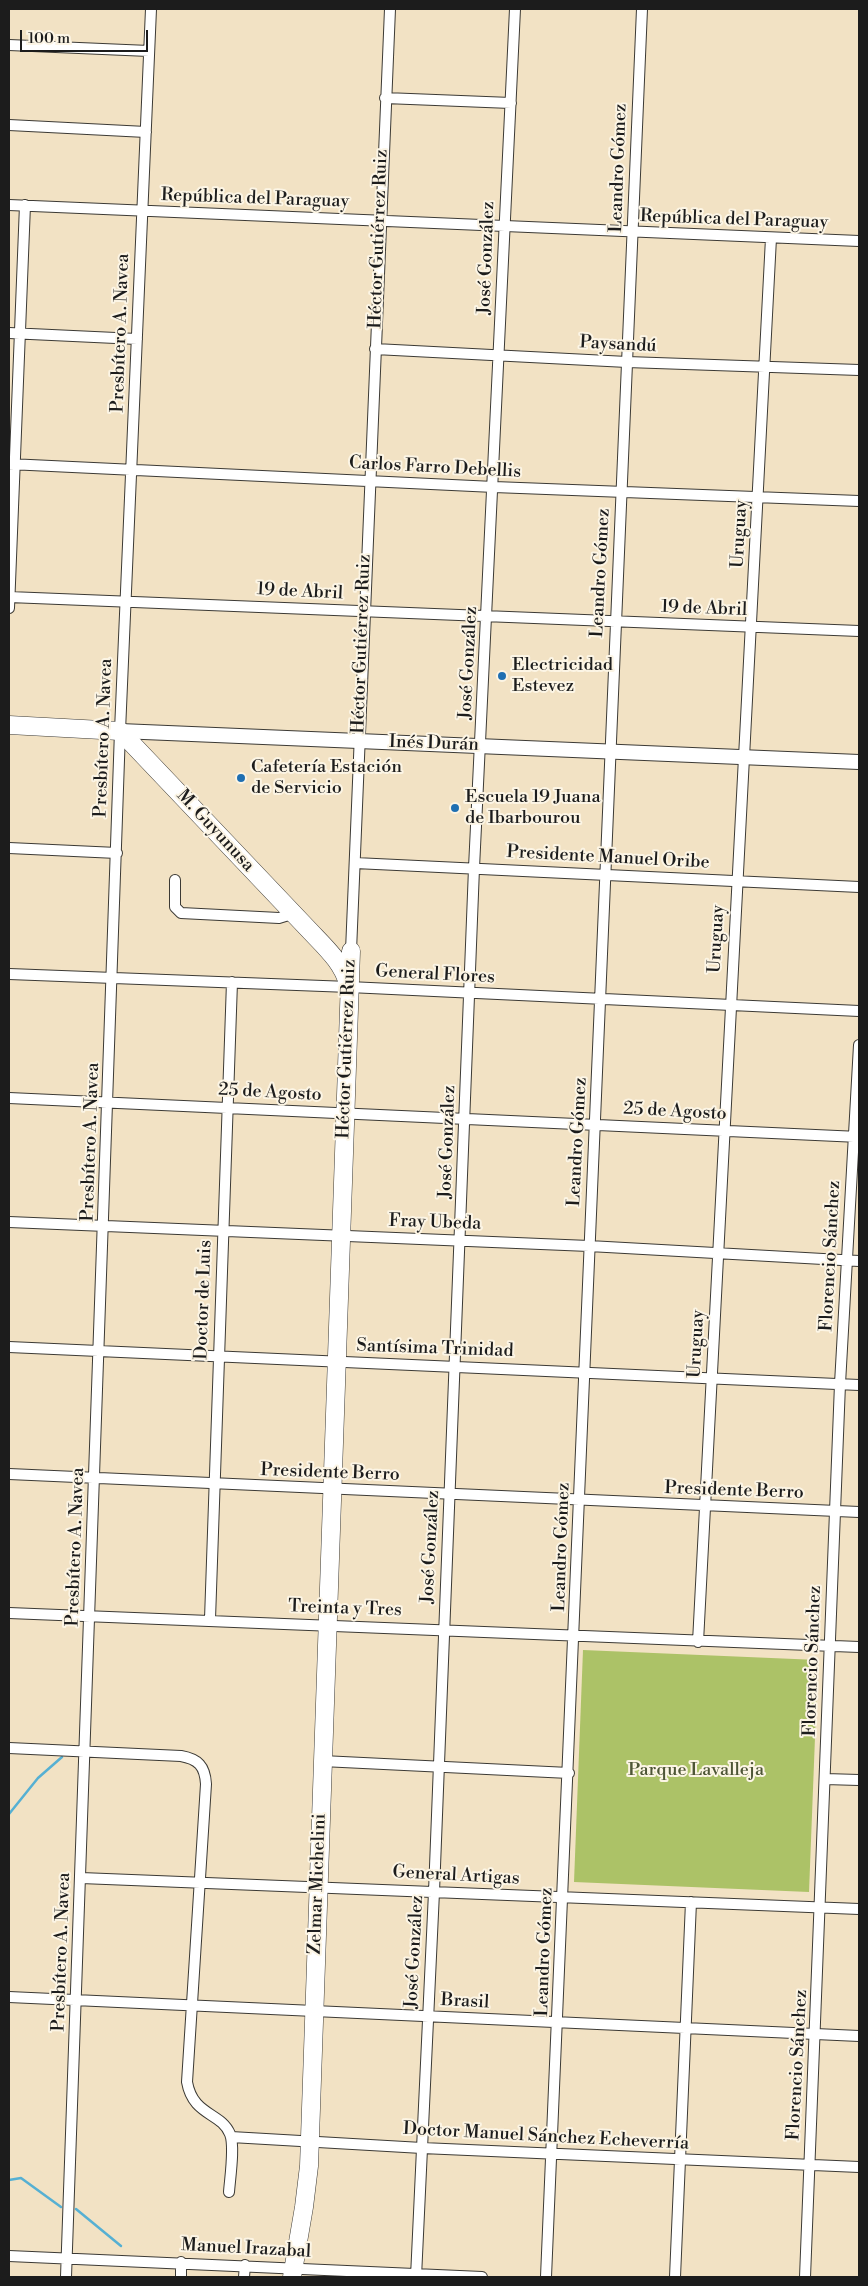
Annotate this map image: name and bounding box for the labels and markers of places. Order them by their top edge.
place label: Electricidad Estevez [512,655,613,698]
marker: Electricidad Estevez [496,670,508,682]
place label: Cafetería Estación de Servicio [251,757,402,800]
marker: Cafetería Estación de Servicio [235,772,247,784]
place label: Escuela 19 Juana de Ibarbourou [465,787,601,830]
marker: Escuela 19 Juana de Ibarbourou [449,802,461,814]

